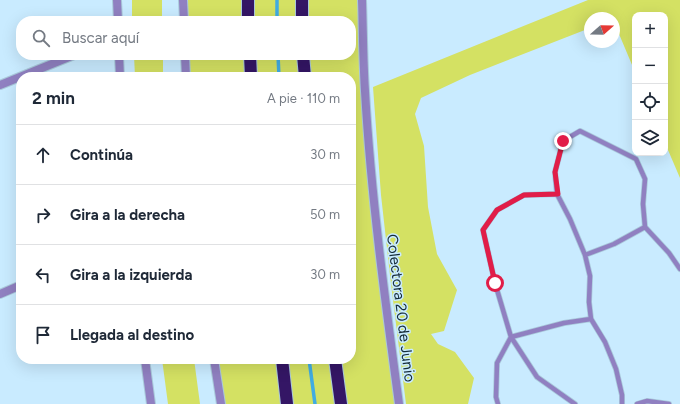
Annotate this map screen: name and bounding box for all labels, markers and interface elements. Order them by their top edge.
north arrow [584,12,620,48]
map controls [632,12,668,156]
button: + [632,12,668,48]
search box [16,16,356,60]
icon: search [30,27,52,49]
text: Buscar aquí [62,29,139,47]
button: − [632,48,668,84]
button: locate [632,84,668,120]
text: 2 min [32,88,75,108]
text: A pie · 110 m [267,91,340,106]
button: layers [632,120,668,156]
route end [554,132,572,150]
icon: ahead [32,144,54,166]
text: Continúa [70,146,133,164]
text: 30 m [310,147,340,162]
icon: right [32,204,54,226]
text: Gira a la derecha [70,206,185,224]
text: 50 m [310,207,340,222]
street label: Colectora 20 de Junio [383,233,419,383]
icon: left [32,264,54,286]
text: Gira a la izquierda [70,266,192,284]
text: 30 m [310,267,340,282]
route start [486,274,504,292]
icon: arrive [32,324,54,346]
text: Llegada al destino [70,326,194,344]

